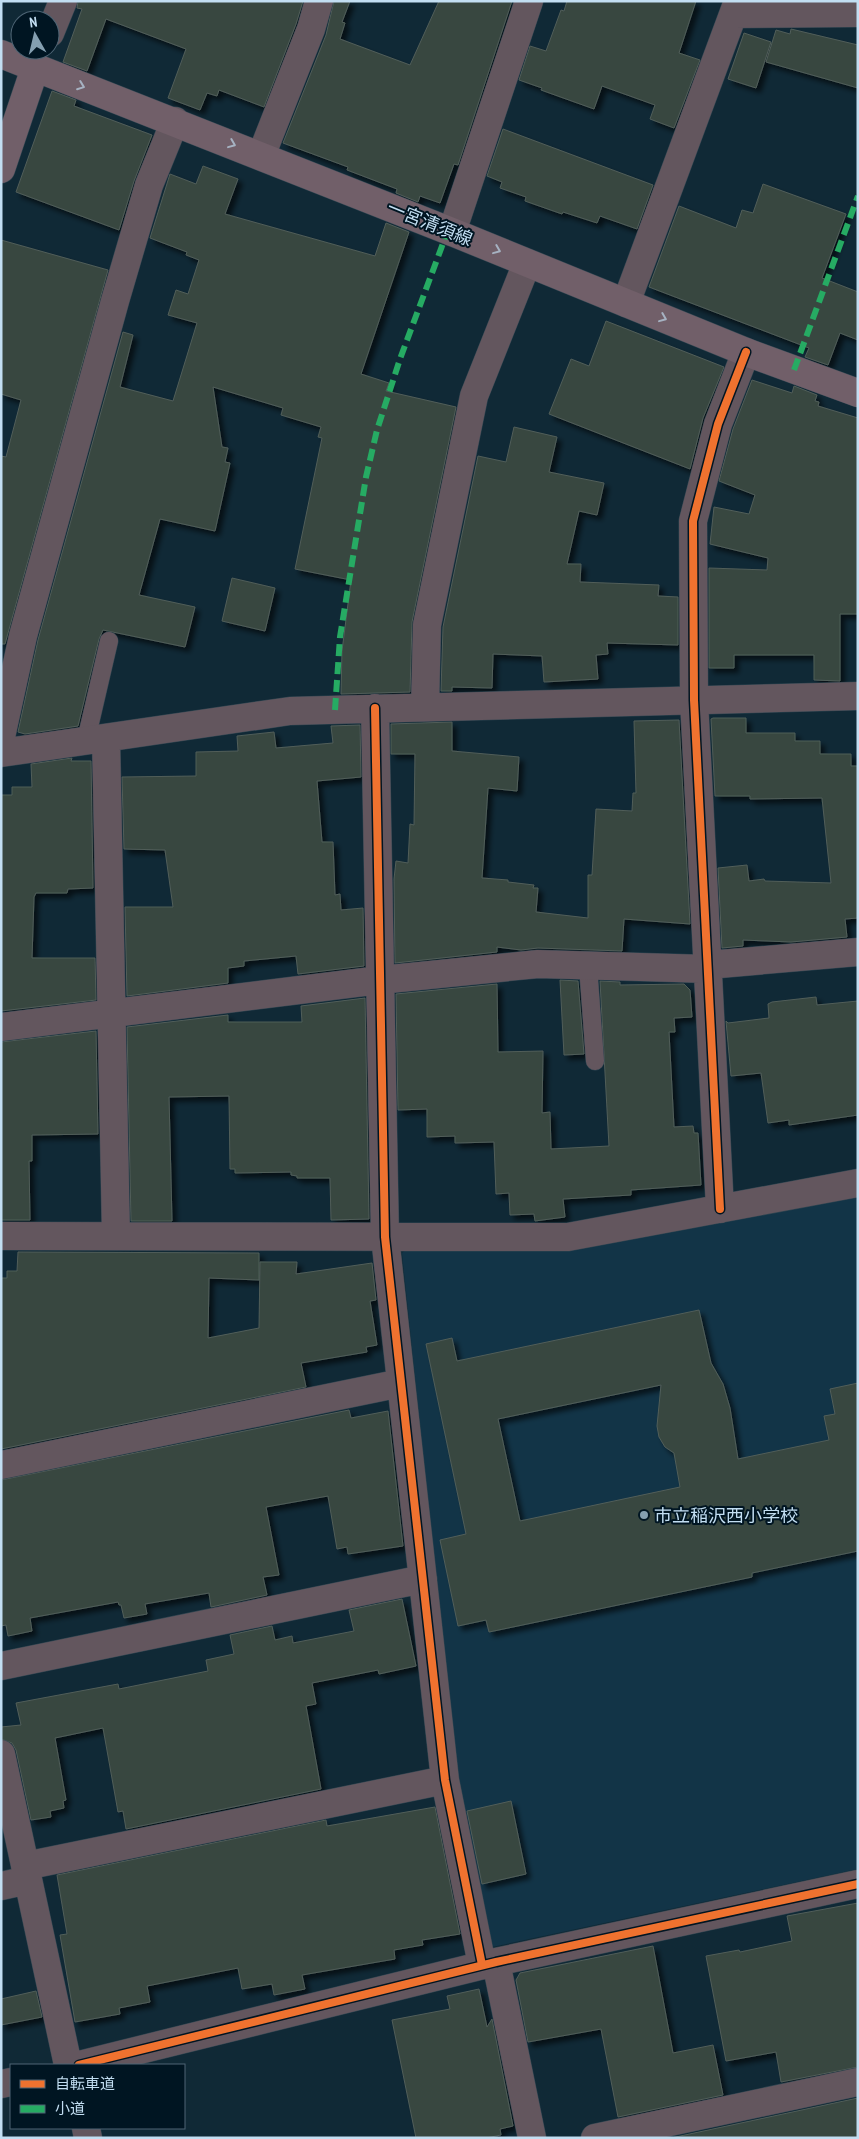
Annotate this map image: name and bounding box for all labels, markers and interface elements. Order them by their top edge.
north arrow [10,10,60,60]
text: N [28,13,38,32]
one-way arrow [76,79,85,90]
one-way arrow [227,138,236,148]
street label: 一宮清須線 [384,195,476,251]
one-way arrow [492,244,501,255]
one-way arrow [659,313,667,323]
place label: 市立稲沢西小学校 [654,1504,798,1527]
marker: 市立稲沢西小学校 [638,1509,650,1521]
legend [10,2064,185,2129]
text: 自転車道 [55,2074,115,2093]
text: 小道 [55,2099,85,2118]

